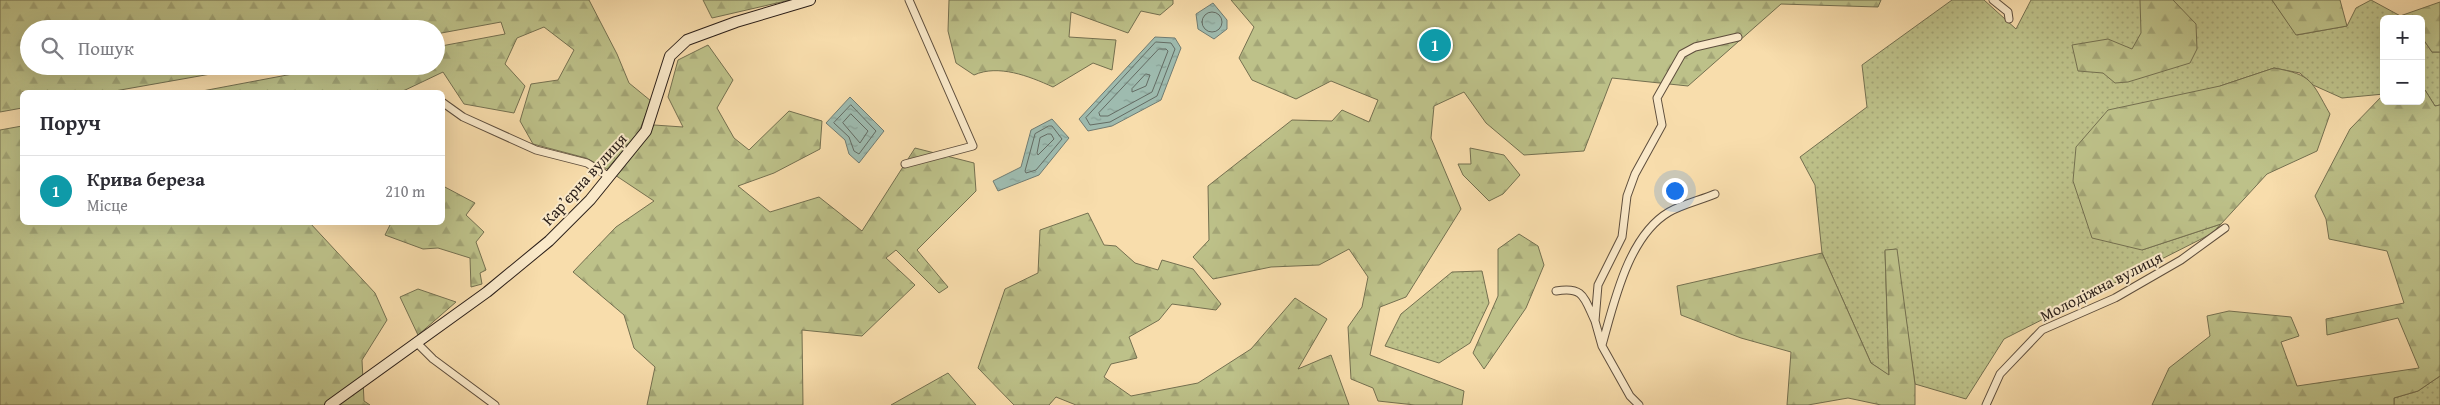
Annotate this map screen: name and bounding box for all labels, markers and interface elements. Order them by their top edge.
map controls [2380,15,2425,105]
button: + [2380,15,2425,60]
search box [20,20,445,75]
pin: 1 [1419,26,1451,64]
icon: search [38,34,66,62]
text: Пошук [78,34,134,62]
button: − [2380,60,2425,105]
text: Поруч [40,107,101,138]
street label: Карʼєрна вулиця [536,127,632,231]
text: Крива береза [87,165,205,193]
your location [1662,178,1688,204]
text: 1 [52,179,60,203]
text: 210 m [385,179,425,203]
text: Місце [87,193,128,217]
street label: Молодіжна вулиця [2036,245,2166,327]

